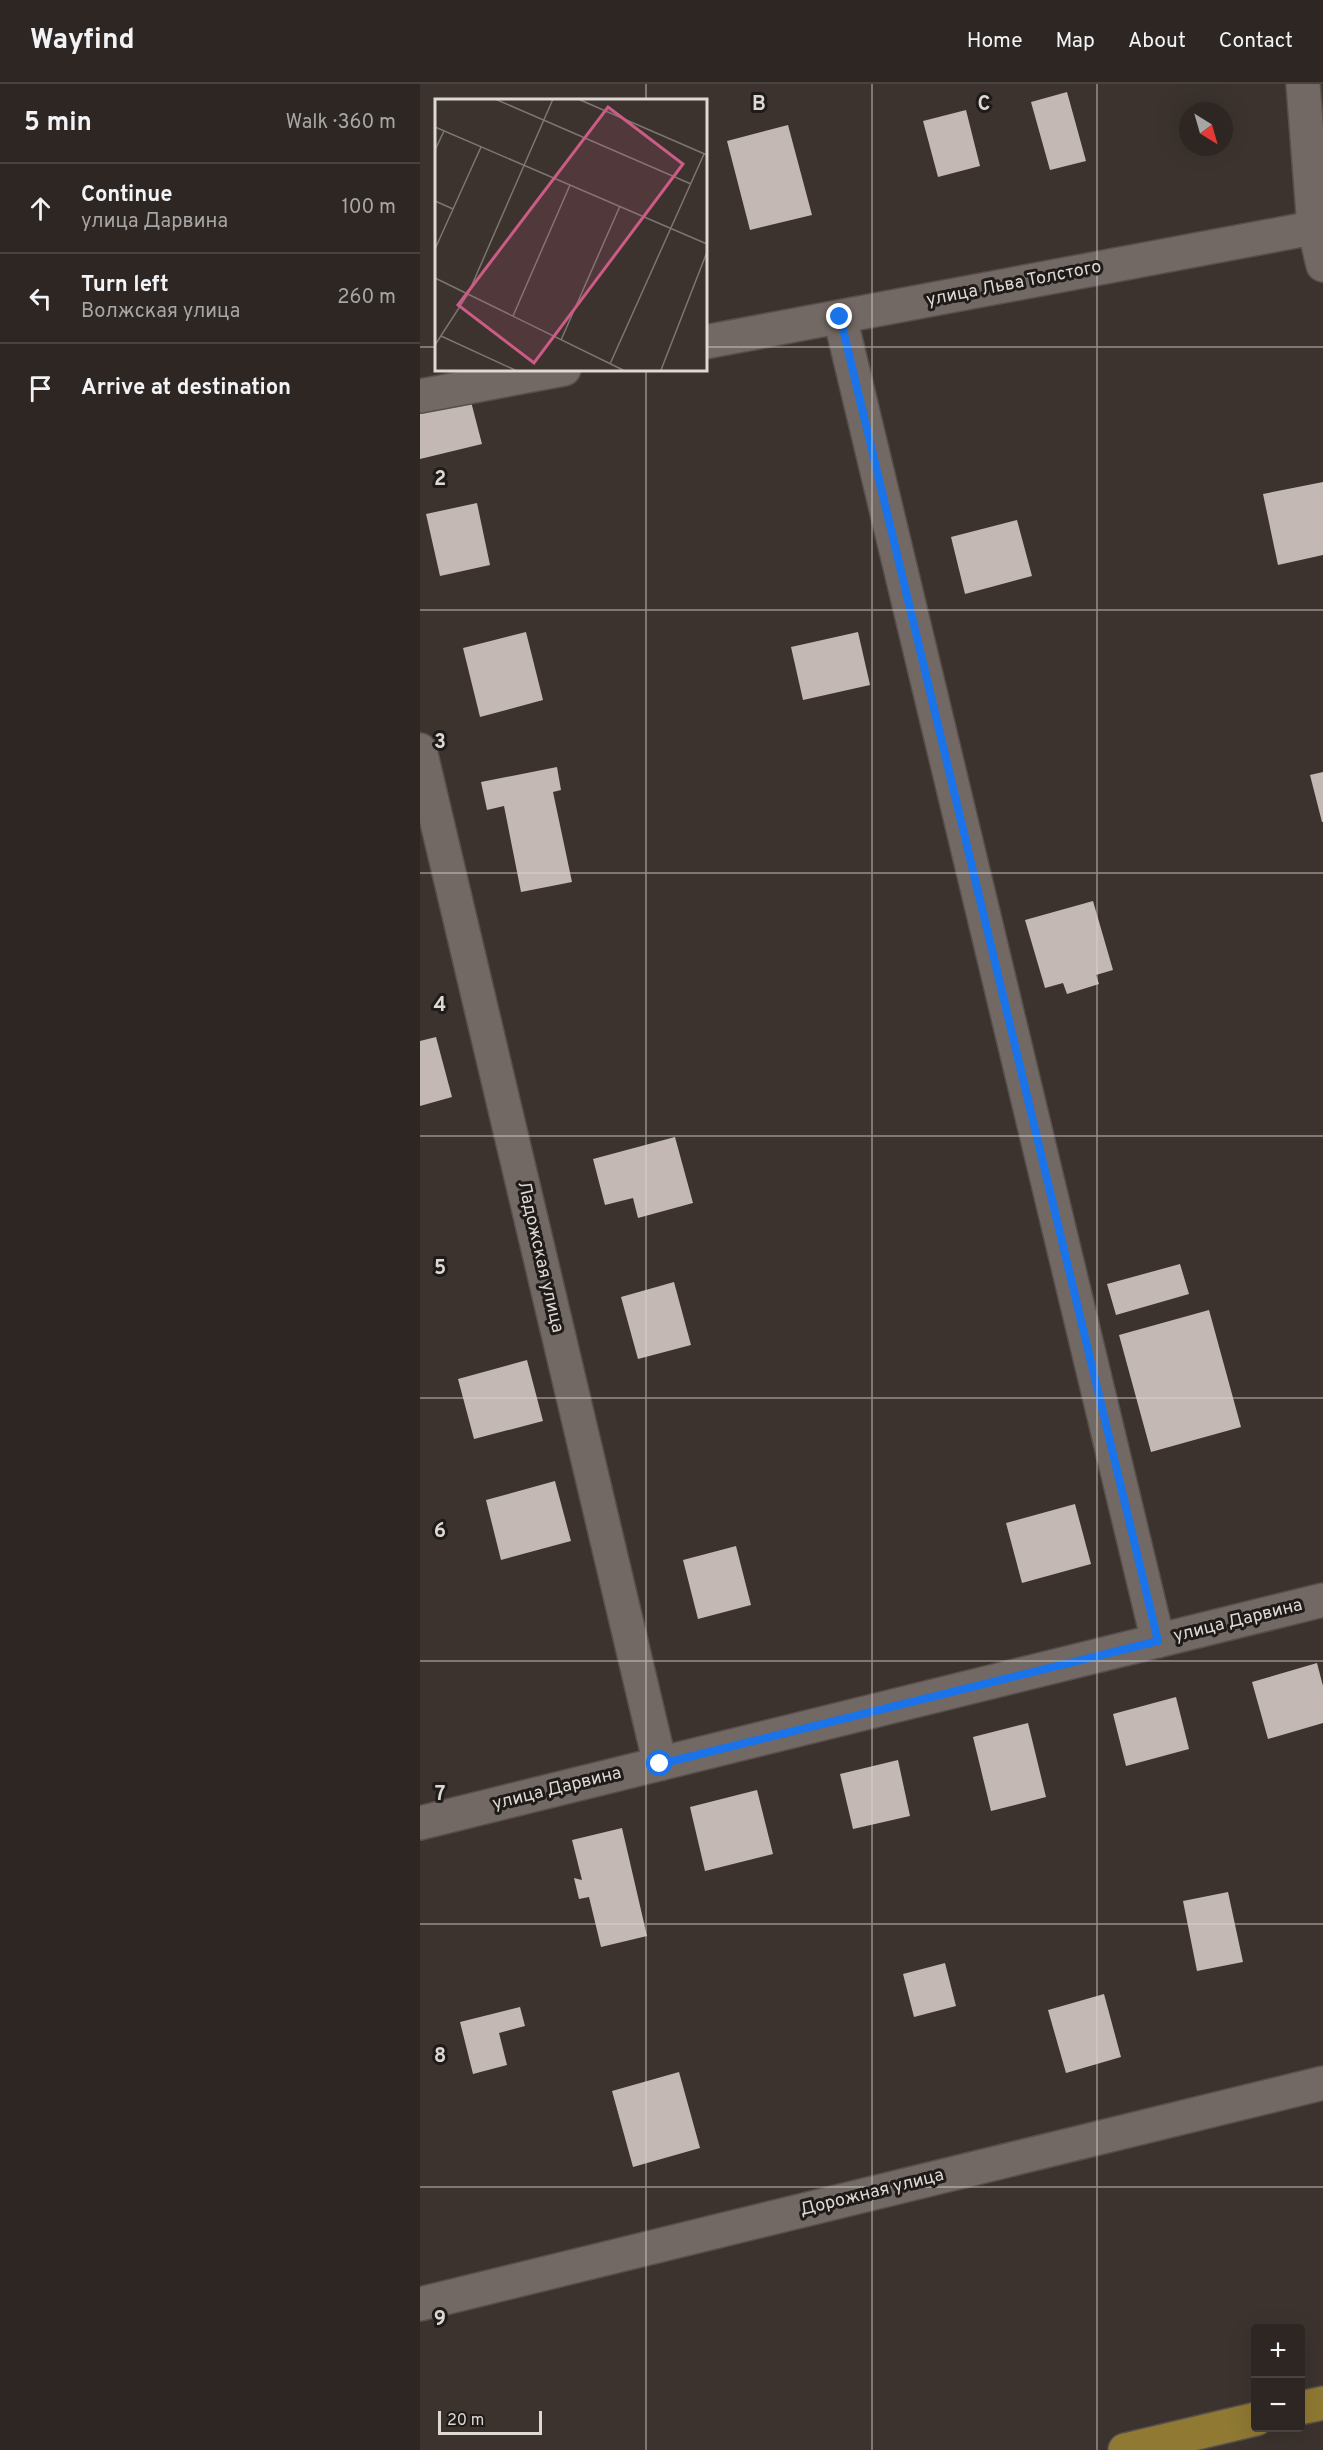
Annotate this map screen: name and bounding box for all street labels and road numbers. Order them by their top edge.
street label: улица Льва Толстого [924,256,1104,312]
street label: Ладожская улица [511,1179,569,1335]
street label: улица Дарвина [1171,1594,1305,1648]
street label: улица Дарвина [490,1762,624,1816]
street label: Дорожная улица [798,2164,946,2222]

